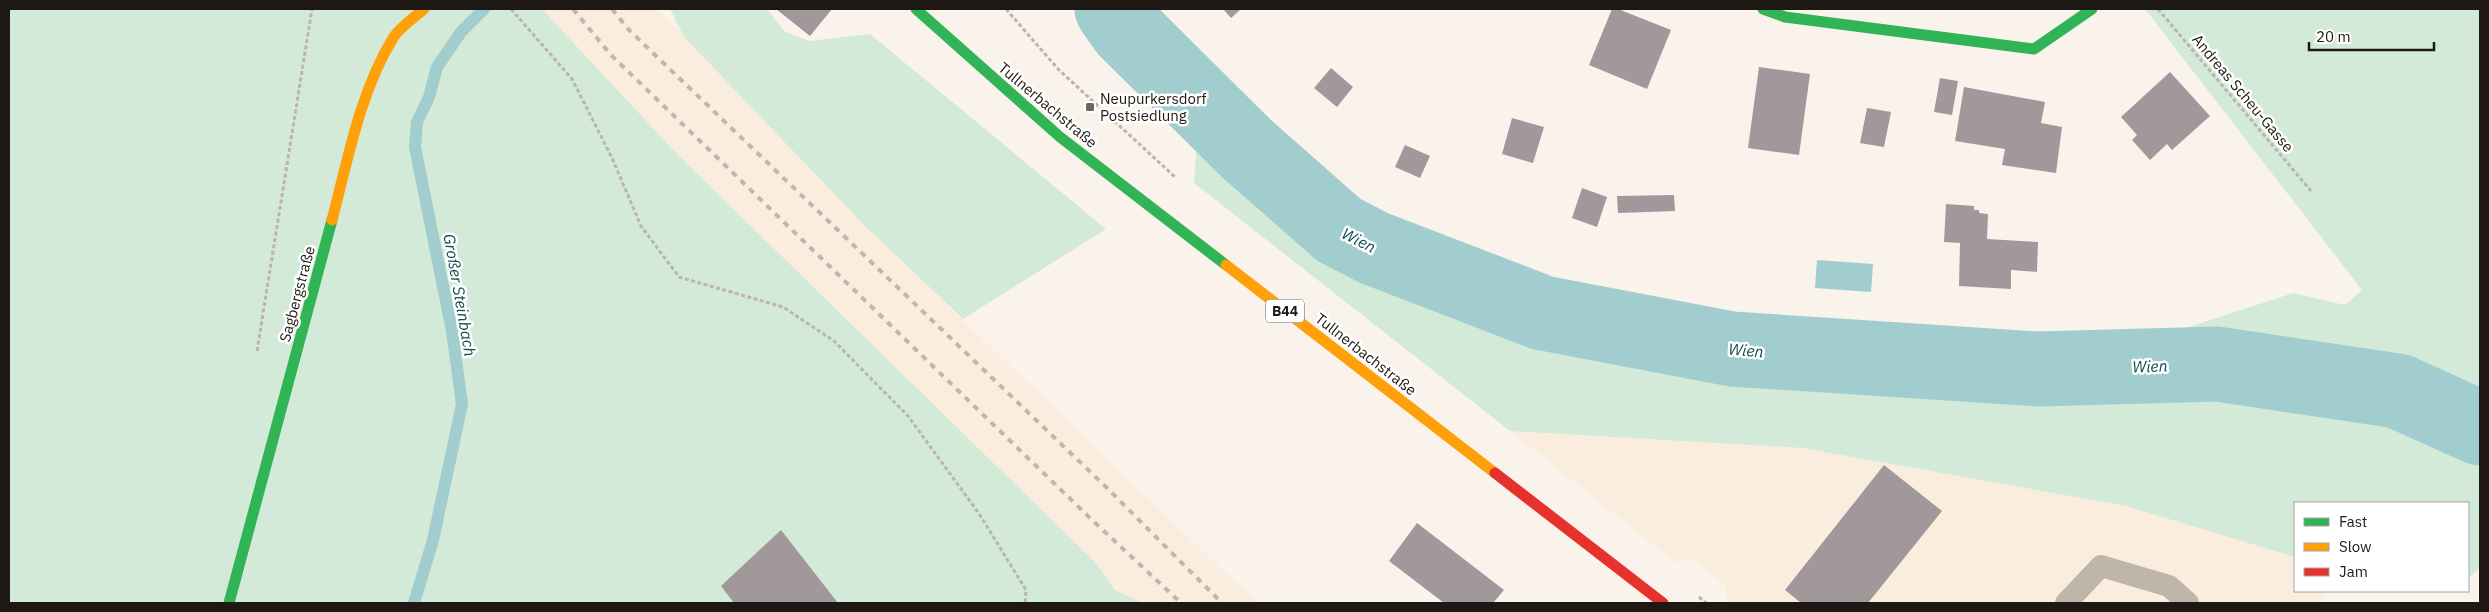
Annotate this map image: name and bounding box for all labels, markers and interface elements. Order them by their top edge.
scale bar [2309,20,2434,52]
text: 20 m [2316,27,2351,46]
street label: Andreas Scheu-Gasse [2188,30,2298,156]
street label: Tullnerbachstraße [995,58,1101,152]
place label: Neupurkersdorf Postsiedlung [1100,89,1206,125]
marker: Neupurkersdorf Postsiedlung [1084,101,1096,113]
water label: Wien [1339,223,1379,257]
water label: Großer Steinbach [439,232,481,358]
street label: Sagbergstraße [275,244,319,344]
road number: B44 [1266,300,1304,322]
street label: Tullnerbachstraße [1312,309,1420,399]
water label: Wien [1728,339,1764,361]
water label: Wien [2132,355,2168,377]
legend [2294,502,2469,592]
text: Fast [2339,512,2367,531]
text: Slow [2339,537,2372,556]
text: Jam [2339,562,2368,581]

